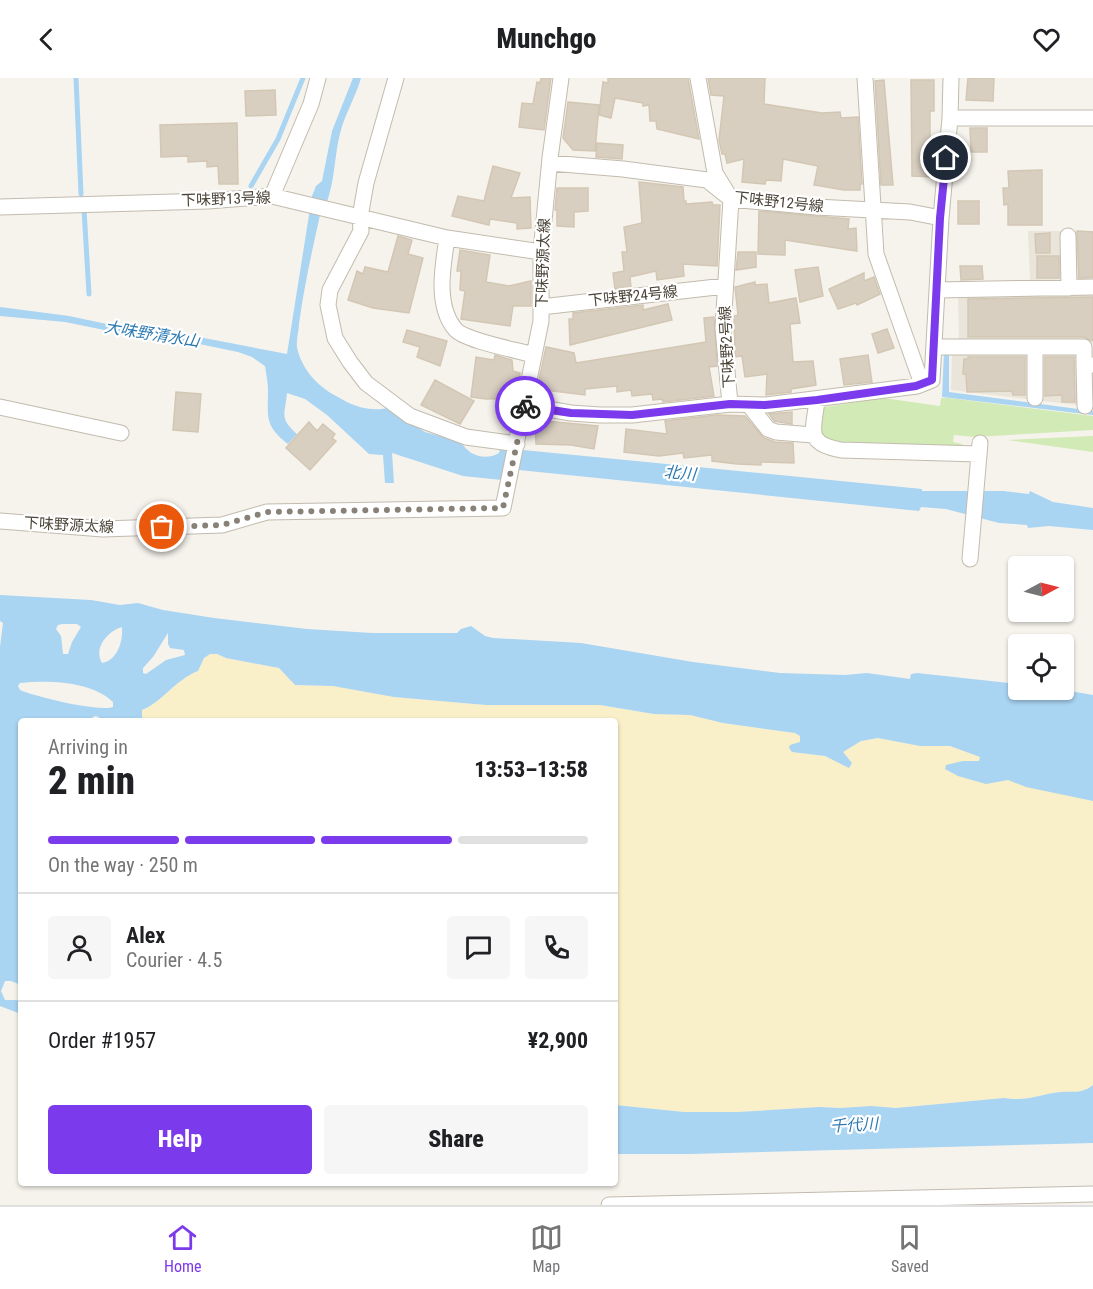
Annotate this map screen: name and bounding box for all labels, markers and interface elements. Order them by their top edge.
icon: back [30,23,63,56]
text: Munchgo [497,23,596,55]
icon: heart [1030,23,1063,56]
pin [920,132,971,183]
icon: home [929,141,962,174]
street label: 下味野13号線 [181,188,271,210]
street label: 下味野12号線 [733,188,825,216]
street label: 下味野源太線 [532,218,554,308]
street label: 下味野24号線 [587,282,679,310]
street label: 下味野2号線 [716,305,738,389]
water label: 大味野清水山 [103,317,202,351]
courier [495,376,555,436]
icon: bike [509,390,542,423]
water label: 北川 [663,462,699,484]
pin [136,501,187,552]
icon: bag [145,510,178,543]
street label: 下味野源太線 [24,514,114,536]
north arrow [1008,556,1074,622]
map controls [1008,556,1074,700]
button: locate [1008,634,1074,700]
text: Arriving in [48,735,128,759]
text: 13:53–13:58 [474,757,588,782]
text: 2 min [48,758,135,804]
text: On the way · 250 m [48,853,198,877]
button: person [48,916,111,979]
button: chat [447,916,510,979]
button: phone [525,916,588,979]
text: Alex [126,923,165,948]
text: Courier · 4.5 [126,948,222,972]
text: Order #1957 [48,1028,156,1053]
text: ¥2,900 [528,1028,588,1053]
button: Help [48,1105,312,1174]
button: Share [324,1105,588,1174]
water label: 千代川 [830,1114,880,1136]
tab: Home [164,1221,202,1276]
tab: Map [530,1221,563,1276]
tab: Saved [891,1221,929,1276]

